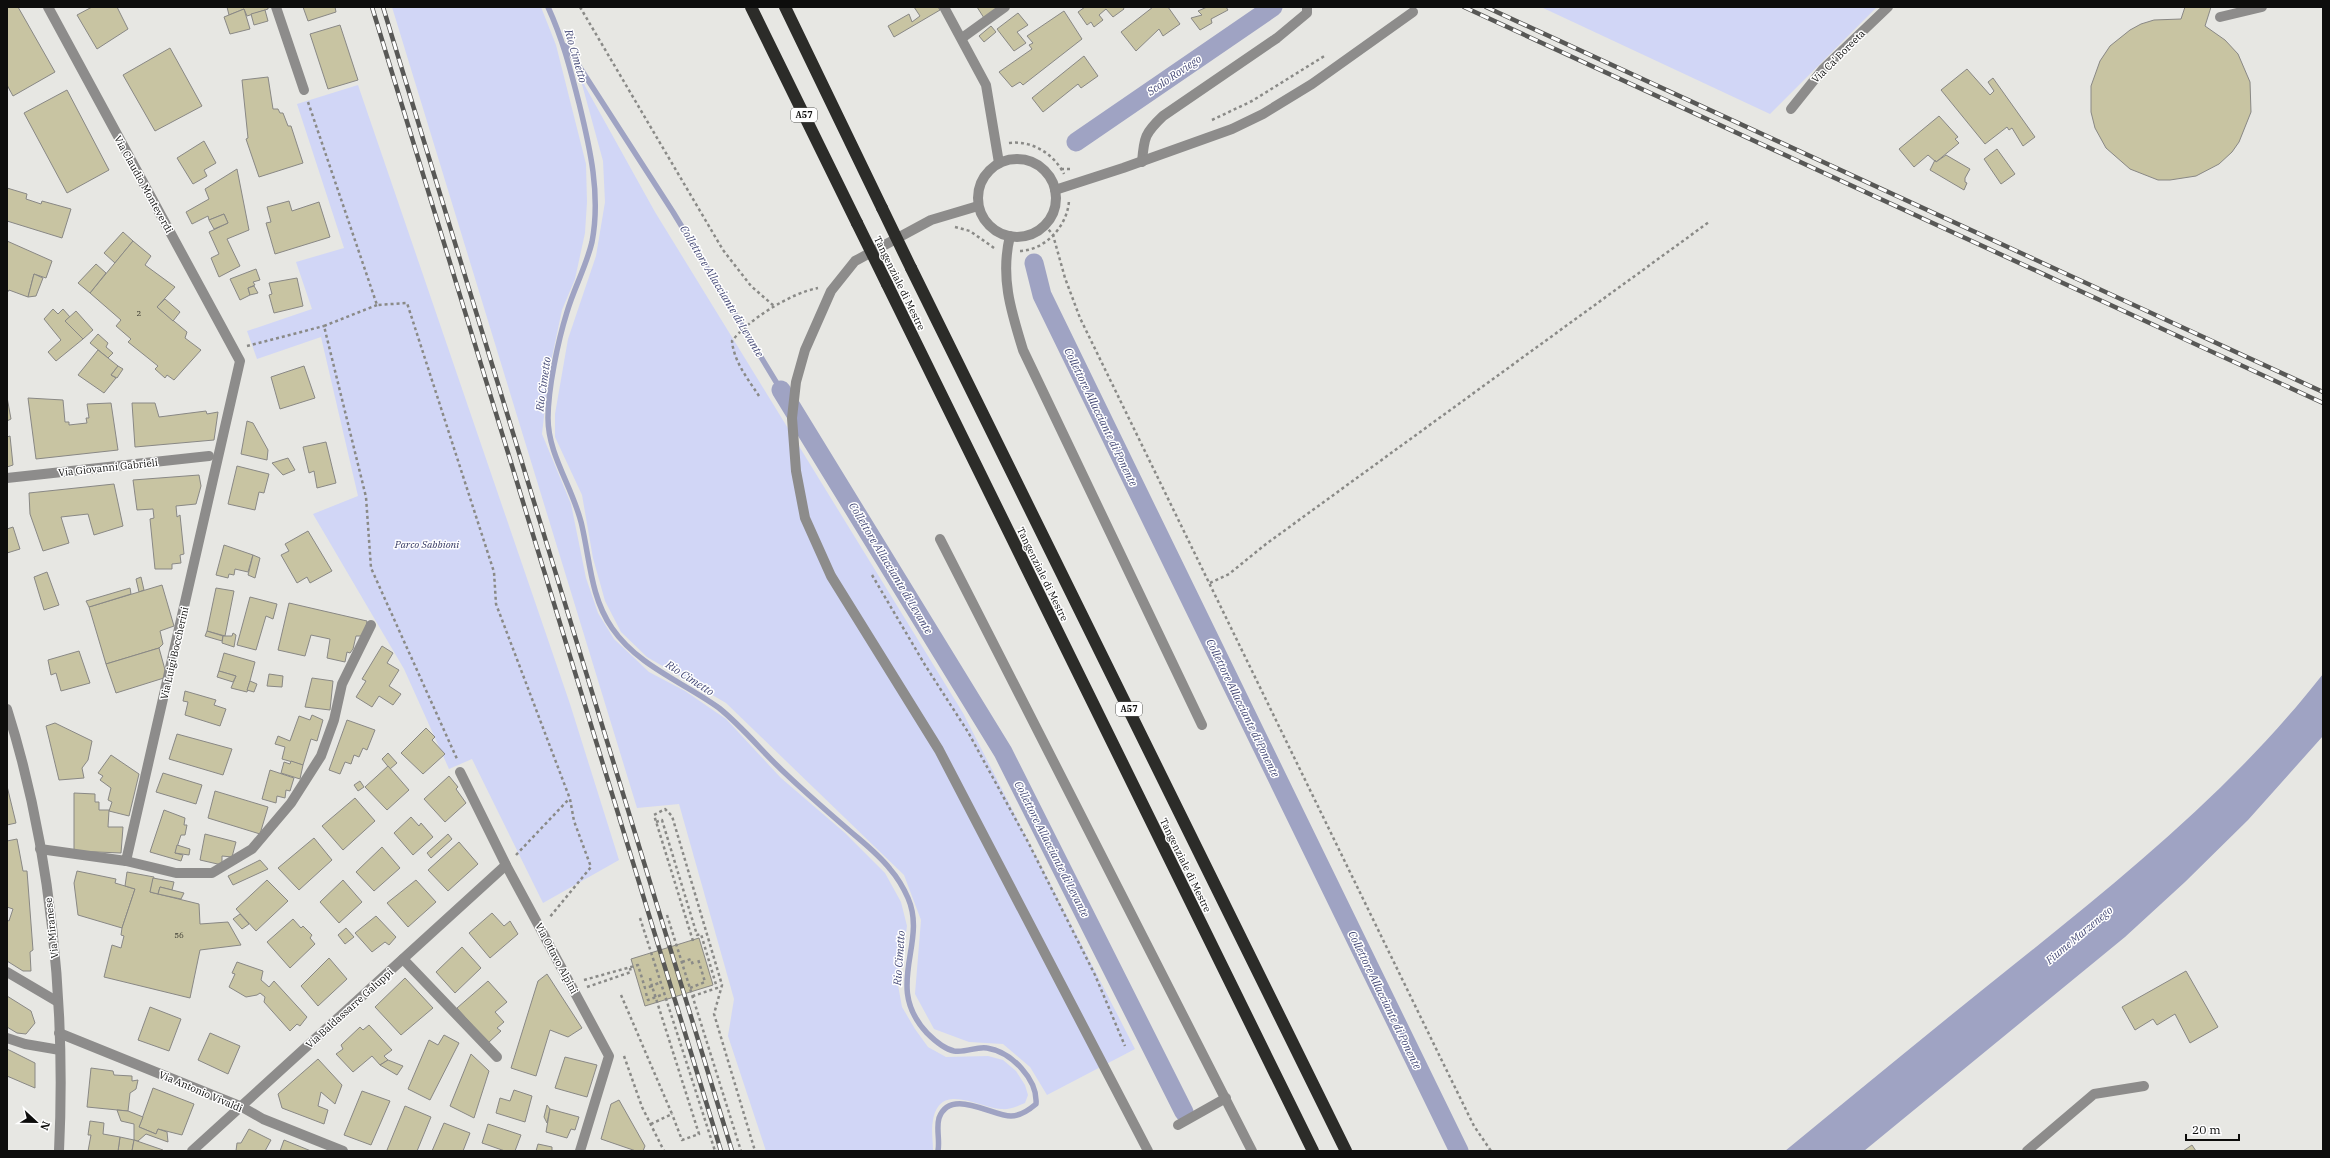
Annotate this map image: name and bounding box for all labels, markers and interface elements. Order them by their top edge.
water label: Rio Cimetto [561,27,590,85]
street label: Via Ca' Boreeta [1809,27,1868,86]
water label: Scolo Roviego [1143,51,1204,99]
road number: A57 [791,108,817,122]
street label: Via Claudio Monteverdi [111,133,176,235]
water label: Collettore Allacciante di Levante [677,223,767,360]
street label: Tangenziale di Mestre [871,234,928,332]
house number: 2 [137,308,142,318]
water label: Collettore Allacciante di Ponente [1061,345,1141,489]
water label: Rio Cimetto [532,355,554,413]
street label: Via Giovanni Gabrieli [58,456,158,479]
water label: Collettore Allacciante di Levante [846,500,936,637]
street label: Tangenziale di Mestre [1014,525,1071,623]
park label: Parco Sabbioni [394,538,459,551]
street label: Via Luigi Boccherini [157,605,191,701]
water label: Collettore Allacciante di Ponente [1203,636,1283,780]
water label: Rio Cimetto [662,657,717,699]
road number: A57 [1116,702,1142,716]
water label: Collettore Allacciante di Levante [1011,778,1093,920]
street label: Tangenziale di Mestre [1157,816,1214,914]
street label: Via Miranese [42,897,61,959]
water label: Fiume Marzenego [2042,903,2116,968]
street label: Via Ottavo Alpini [532,920,581,996]
water label: Collettore Allacciante di Ponente [1345,928,1425,1072]
house number: 56 [174,930,184,940]
water label: Rio Cimetto [890,930,908,987]
street label: Via Baldassarre Galuppi [303,966,396,1051]
street label: Via Antonio Vivaldi [157,1068,245,1115]
north arrow [16,1102,56,1142]
scale bar [2186,1116,2239,1142]
text: N [37,1119,53,1133]
text: 20 m [2192,1122,2221,1137]

